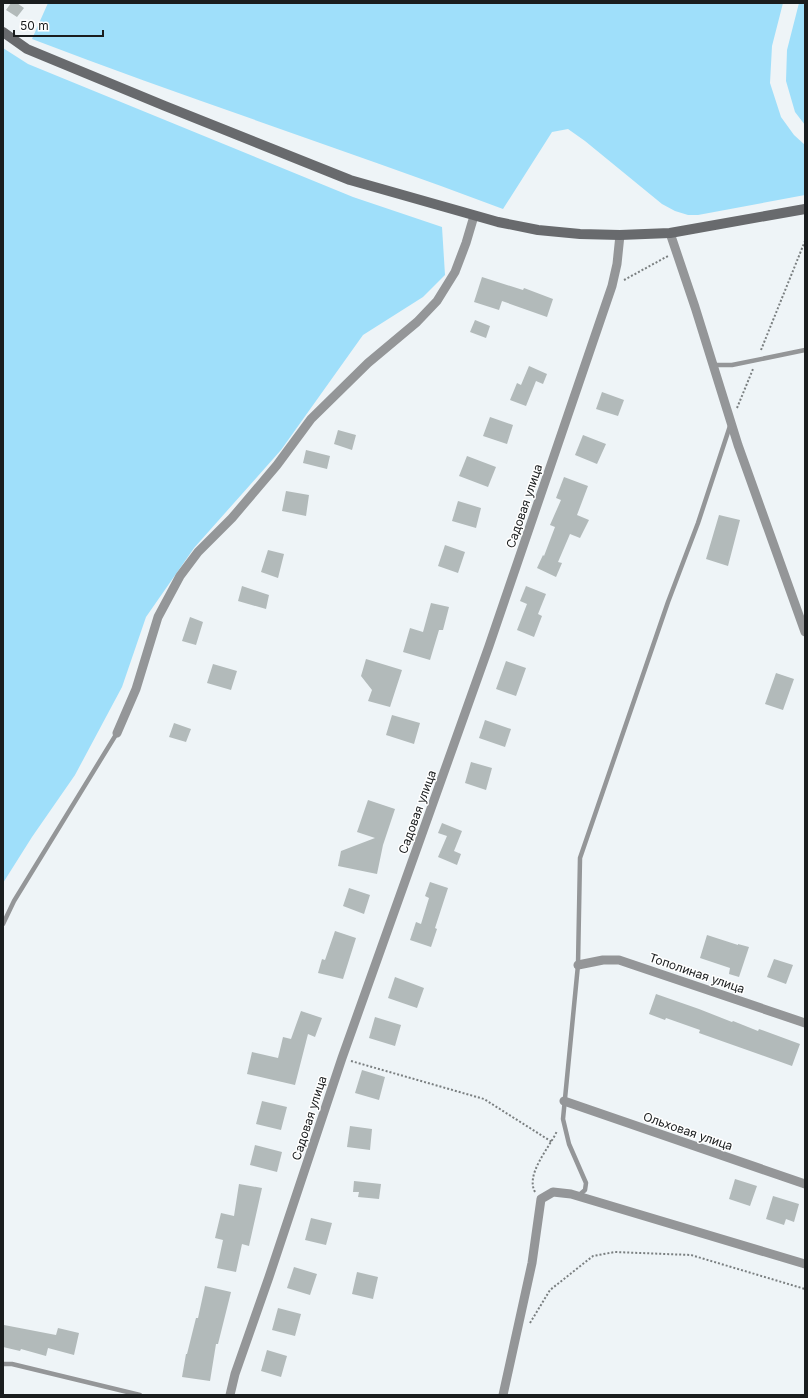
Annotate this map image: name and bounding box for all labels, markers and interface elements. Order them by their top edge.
scale bar [14,12,103,38]
text: 50 m [20,18,49,33]
street label: Садовая улица [503,462,545,550]
street label: Садовая улица [395,768,439,856]
street label: Тополиная улица [647,950,747,996]
street label: Садовая улица [288,1074,330,1162]
street label: Ольховая улица [641,1109,735,1153]

